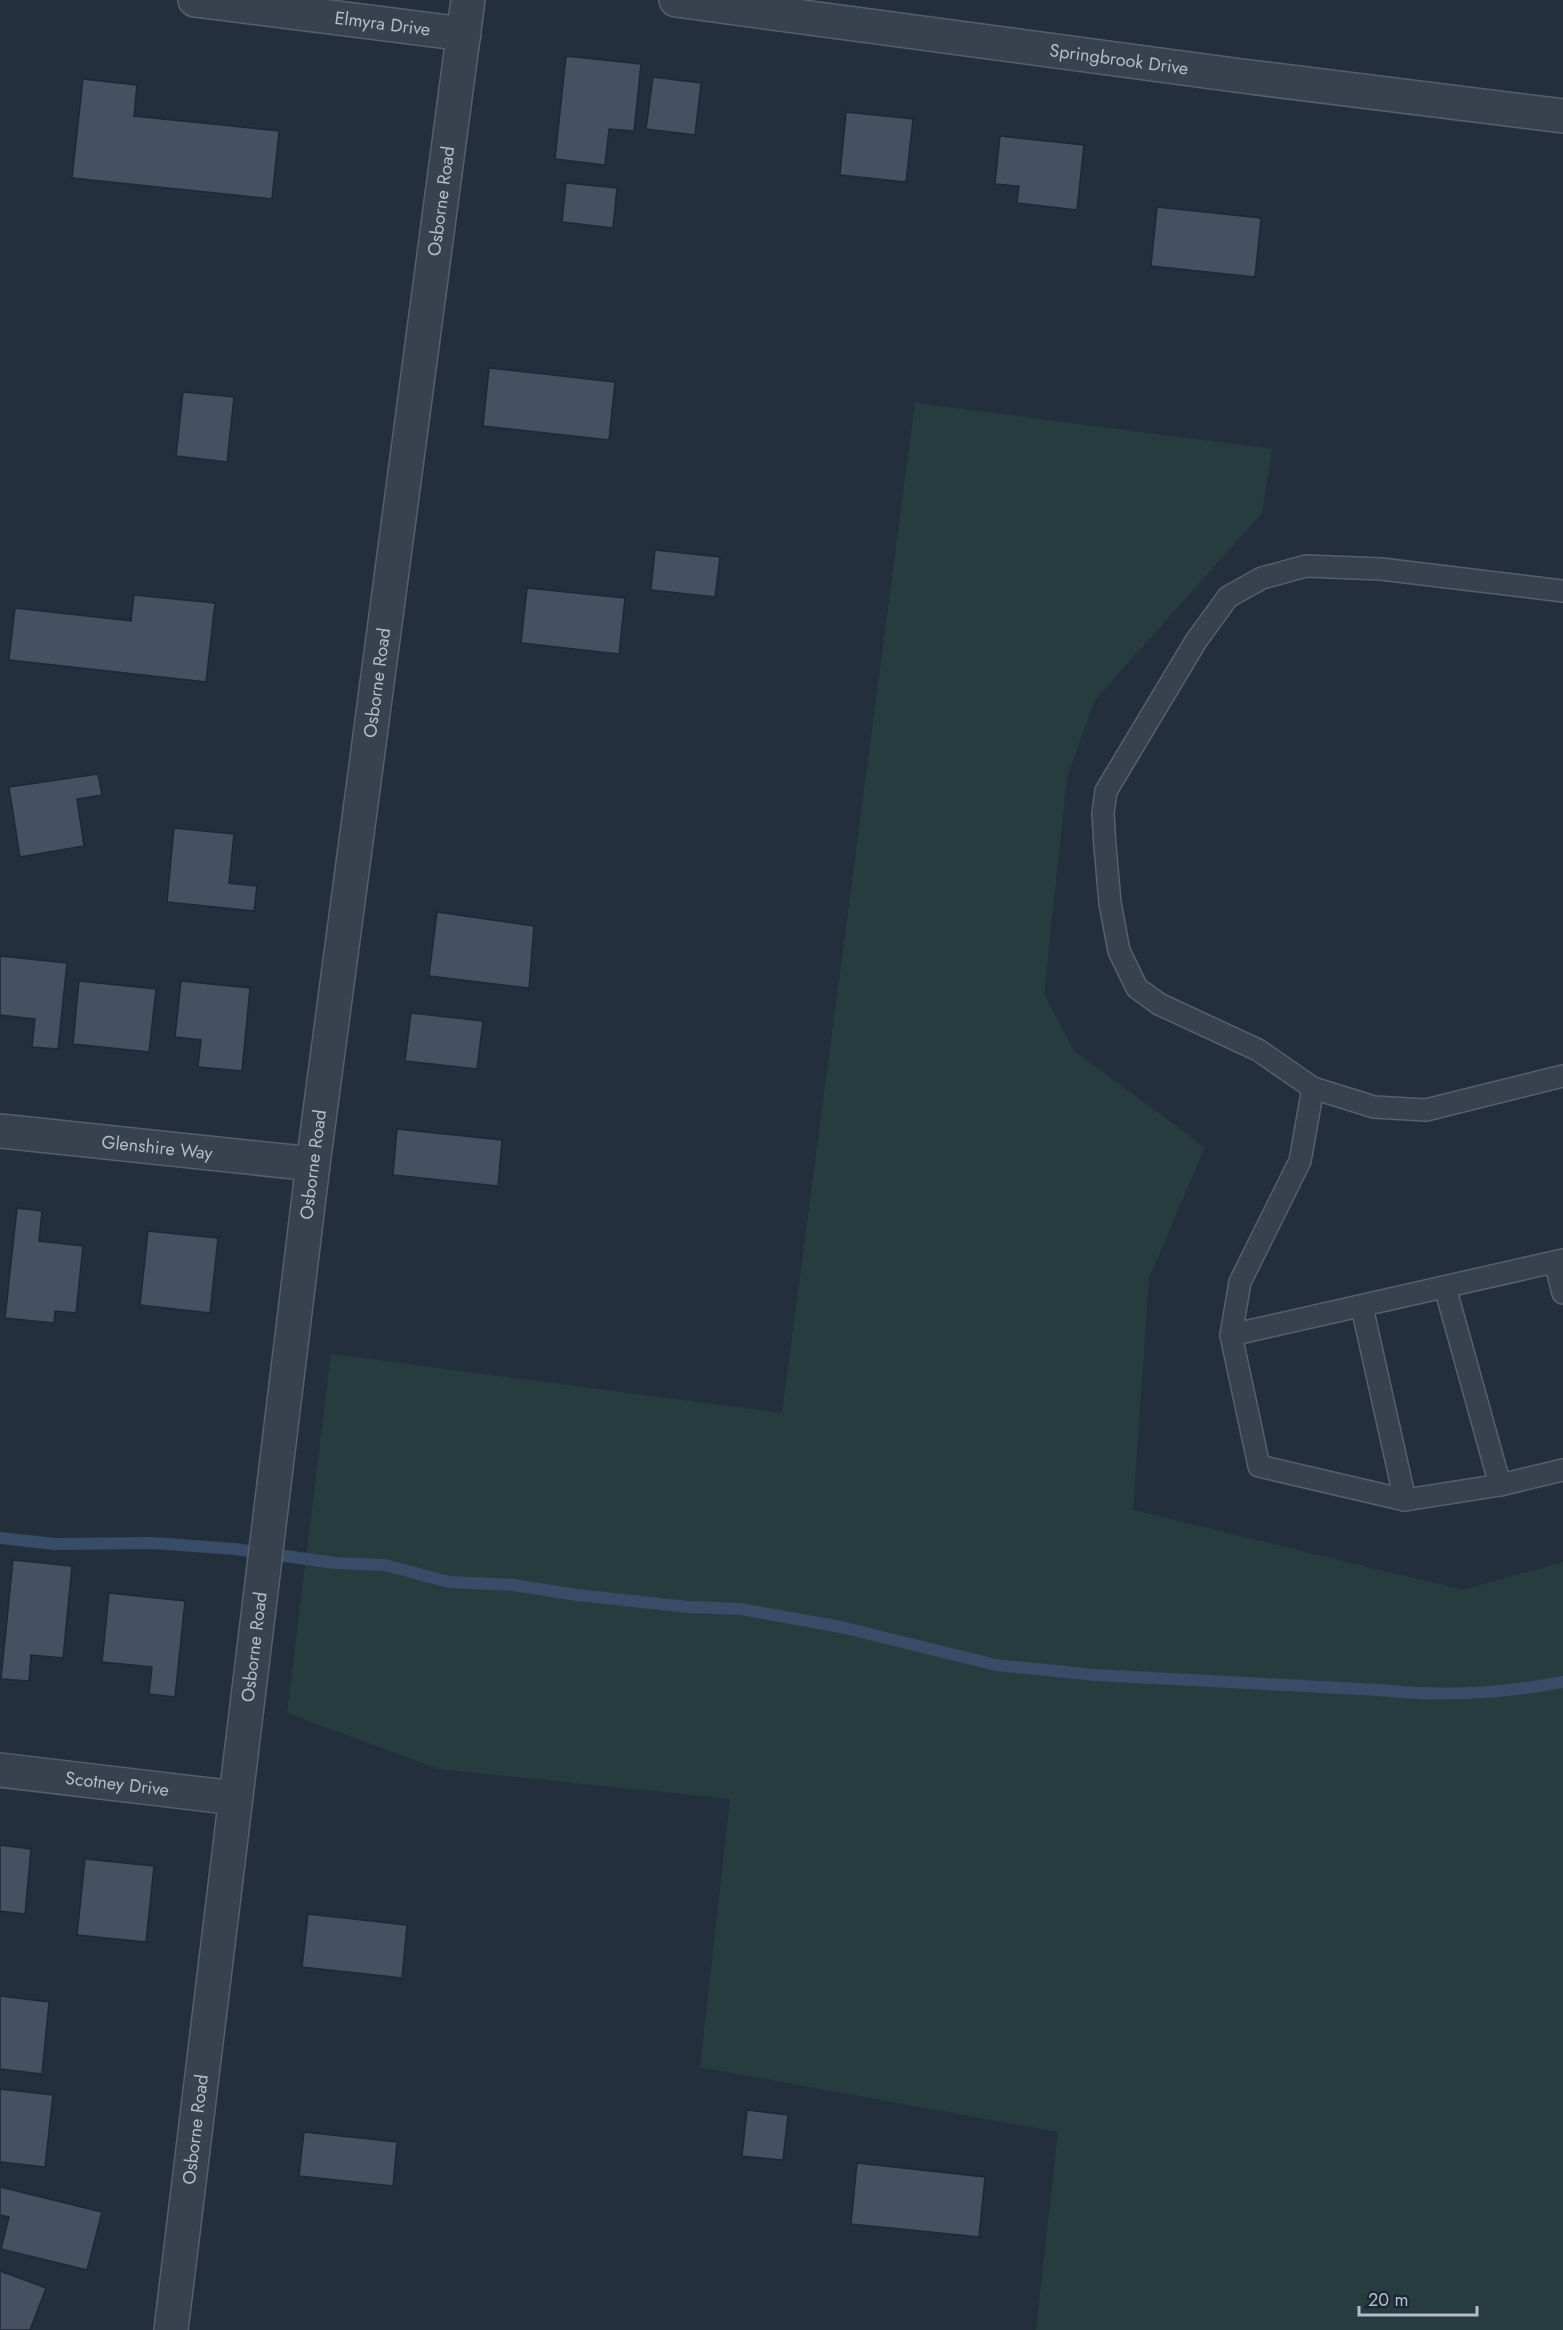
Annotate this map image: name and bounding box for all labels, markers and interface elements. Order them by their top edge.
street label: Elmyra Drive [333,5,432,43]
street label: Springbrook Drive [1048,37,1190,82]
street label: Osborne Road [421,144,461,258]
street label: Osborne Road [357,626,397,739]
street label: Osborne Road [293,1108,333,1221]
street label: Glenshire Way [100,1129,214,1166]
street label: Osborne Road [235,1590,274,1704]
street label: Scotney Drive [64,1765,171,1803]
street label: Osborne Road [176,2073,215,2186]
scale bar [1359,2279,1478,2317]
text: 20 m [1368,2287,1408,2313]

